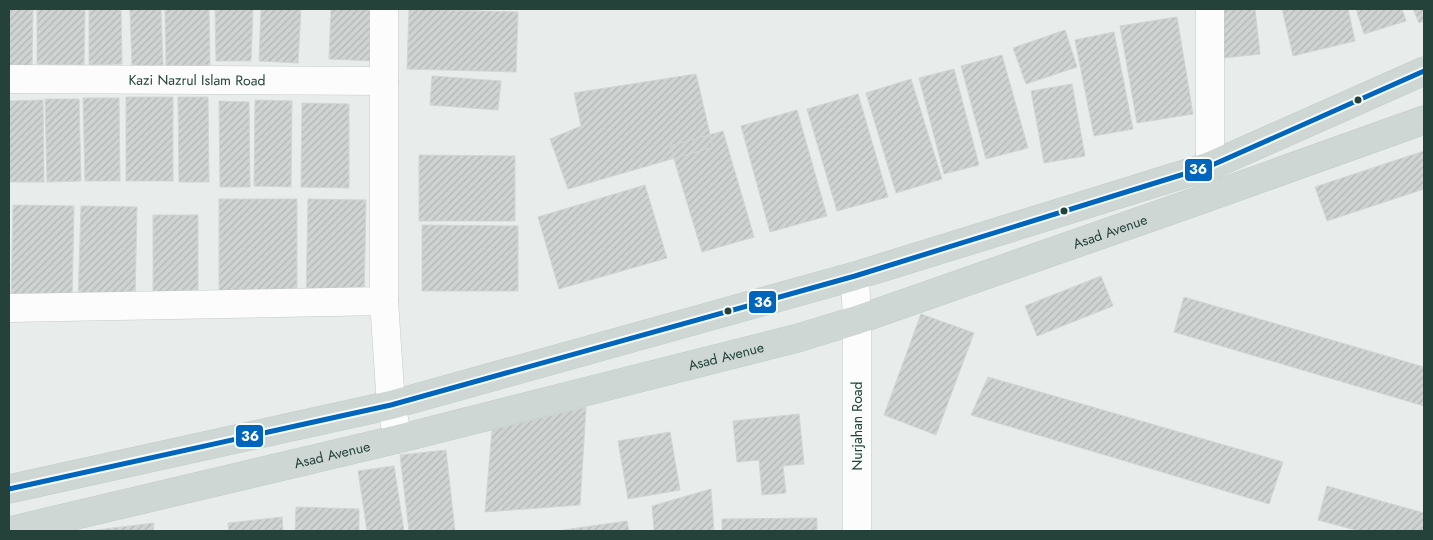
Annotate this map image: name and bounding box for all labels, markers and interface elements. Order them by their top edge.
street label: Kazi Nazrul Islam Road [128,70,266,90]
unlabelled marker [1353,95,1363,105]
line badge: 36 [1184,158,1213,182]
text: 36 [1189,159,1207,179]
unlabelled marker [1059,206,1069,216]
street label: Asad Avenue [1070,209,1150,254]
line badge: 36 [748,290,777,314]
text: 36 [754,292,772,312]
unlabelled marker [723,306,733,316]
street label: Asad Avenue [686,337,766,375]
street label: Nurjahan Road [847,381,867,471]
line badge: 36 [235,424,264,448]
text: 36 [241,426,259,446]
street label: Asad Avenue [292,436,372,473]

